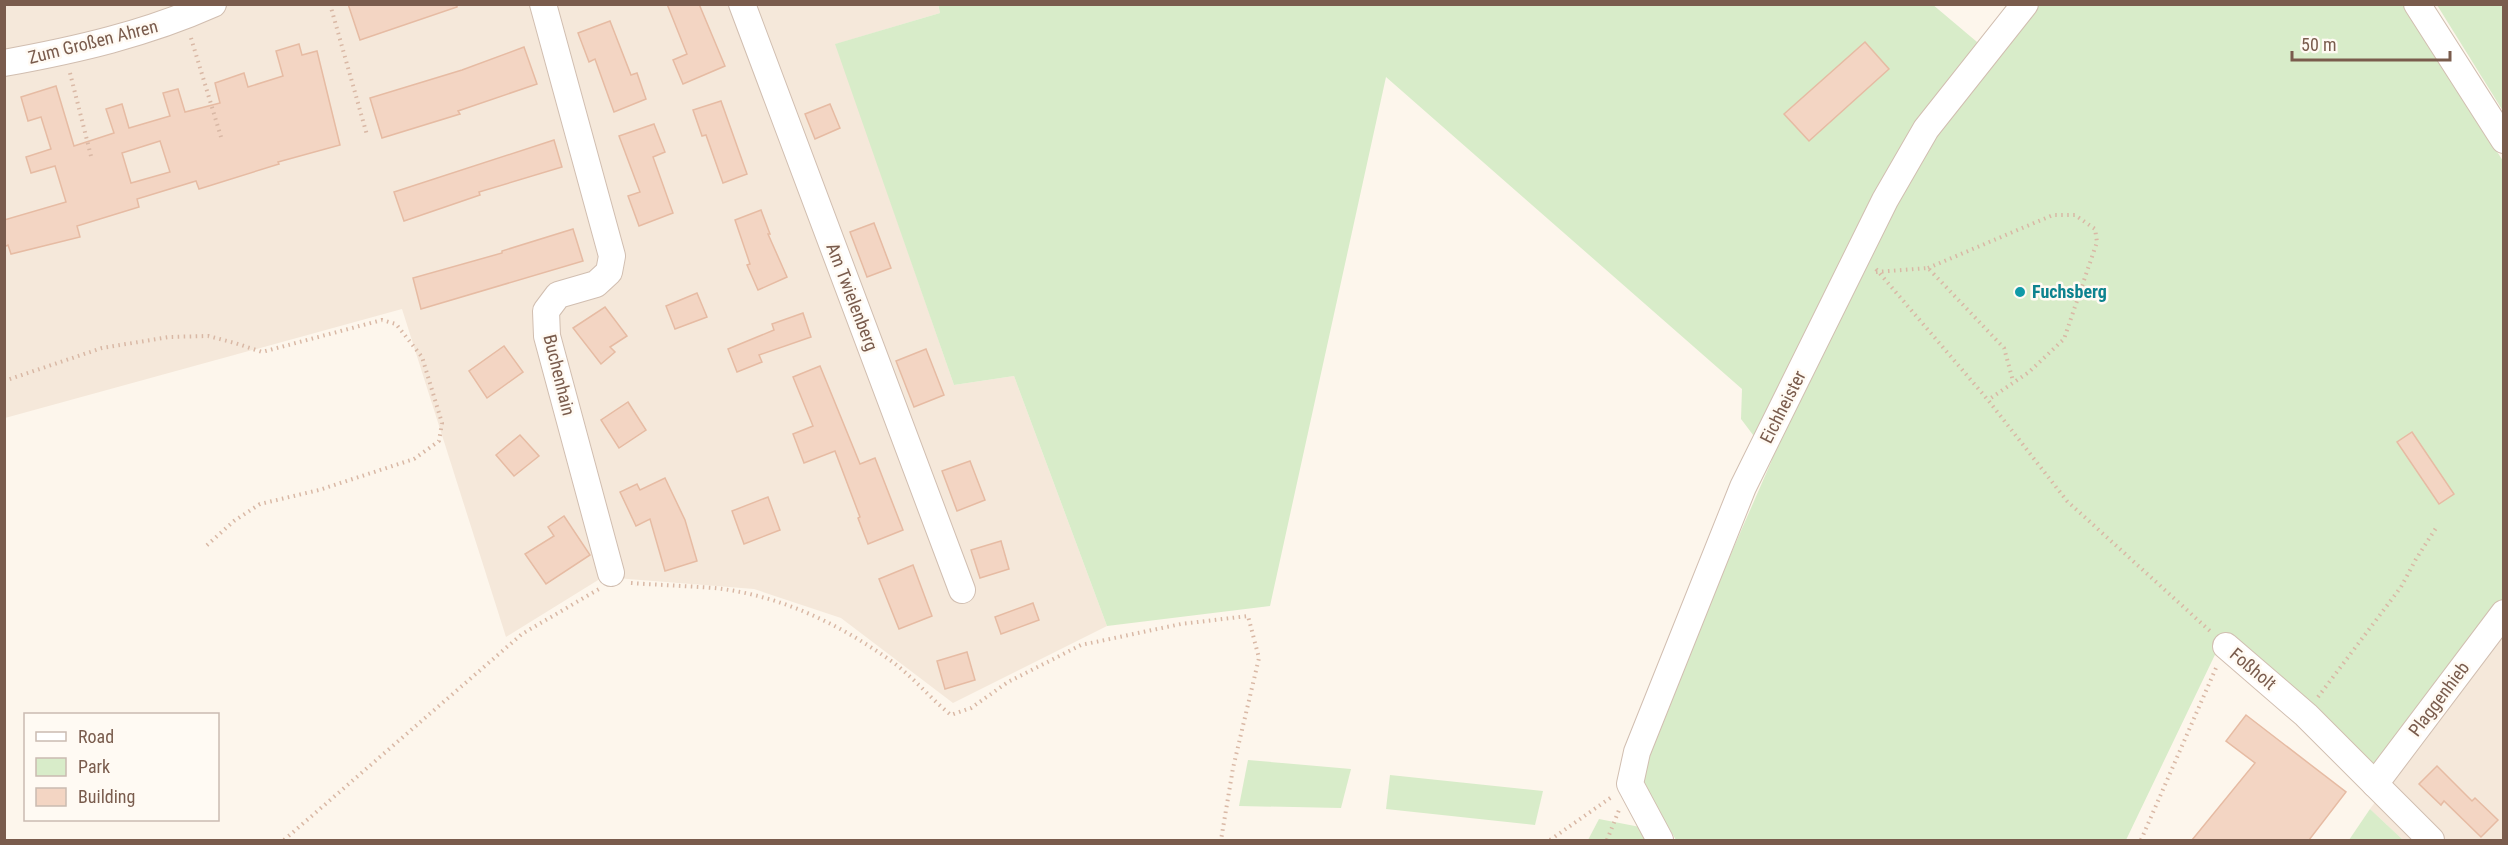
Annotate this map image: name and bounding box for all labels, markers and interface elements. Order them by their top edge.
street label: Zum Großen Ahren [26,15,160,68]
scale bar [2292,24,2450,62]
text: 50 m [2301,34,2336,55]
street label: Am Twielenberg [822,240,883,354]
place label: Fuchsberg [2032,281,2107,302]
marker: Fuchsberg [2013,285,2027,299]
street label: Buchenhain [539,332,580,418]
street label: Eichheister [1755,366,1810,447]
street label: Foßholt [2226,643,2281,694]
street label: Plaggenhieb [2404,657,2473,740]
legend [24,713,219,821]
text: Road [78,726,114,747]
text: Park [78,756,110,777]
text: Building [78,786,135,807]

